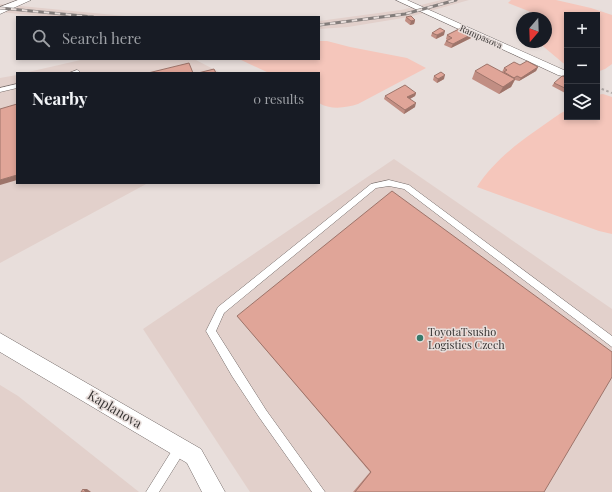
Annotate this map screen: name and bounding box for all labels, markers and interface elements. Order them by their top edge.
north arrow [516,12,552,48]
map controls [564,12,600,120]
button: + [564,12,600,48]
search box [16,16,320,60]
street label: Rampasova [458,21,505,51]
icon: search [30,27,52,49]
text: Search here [62,28,141,48]
button: − [564,48,600,84]
button: layers [564,84,600,120]
text: Nearby [32,87,87,109]
text: 0 results [253,90,304,107]
place label: ToyotaTsusho Logistics Czech [428,324,505,352]
marker: ToyotaTsusho Logistics Czech [415,333,425,343]
street label: Kaplanova [85,386,146,432]

